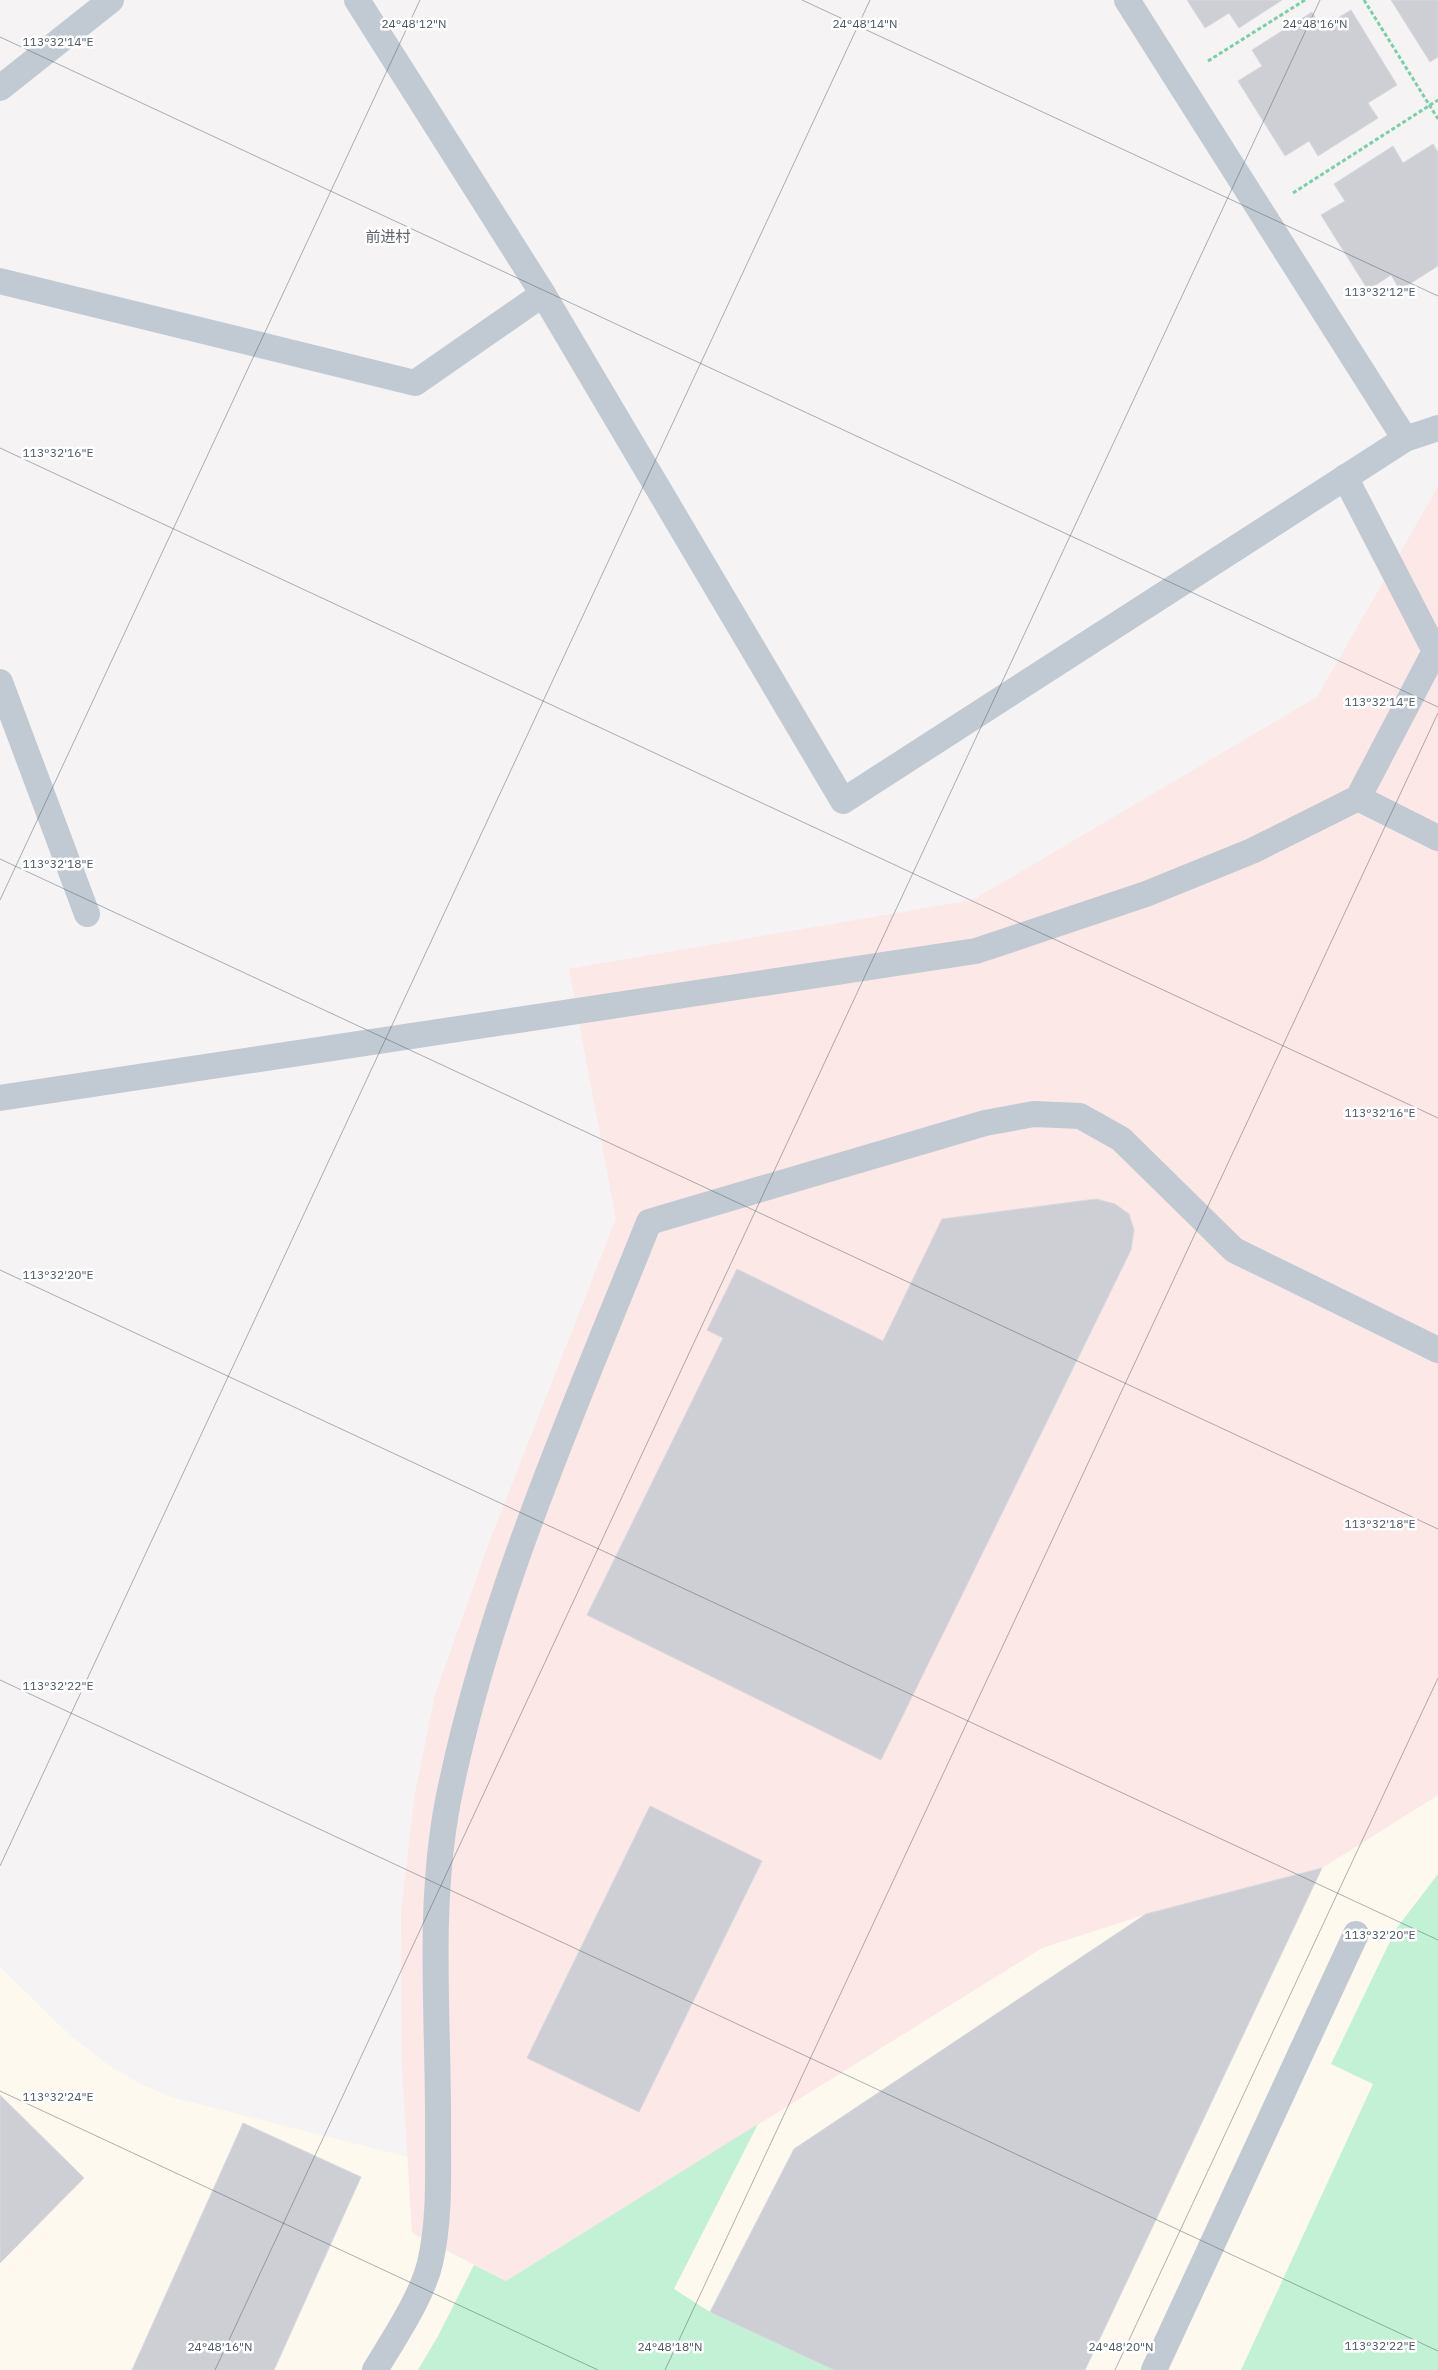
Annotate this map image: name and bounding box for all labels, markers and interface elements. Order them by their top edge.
text: 24°48'12"N [381,16,447,31]
text: 24°48'14"N [832,16,898,31]
text: 24°48'16"N [1282,16,1348,31]
text: 113°32'14"E [23,34,93,49]
district label: 前进村 [365,227,411,246]
text: 113°32'12"E [1345,284,1415,299]
text: 113°32'16"E [23,445,93,460]
text: 113°32'14"E [1345,694,1415,709]
text: 113°32'18"E [23,856,93,871]
text: 113°32'16"E [1345,1105,1415,1120]
text: 113°32'20"E [23,1267,93,1282]
text: 113°32'18"E [1345,1516,1415,1531]
text: 113°32'22"E [23,1678,93,1693]
text: 113°32'20"E [1345,1927,1415,1942]
text: 113°32'24"E [23,2089,93,2104]
text: 113°32'22"E [1345,2338,1415,2353]
text: 24°48'16"N [187,2339,253,2354]
text: 24°48'18"N [637,2339,703,2354]
text: 24°48'20"N [1088,2339,1154,2354]

